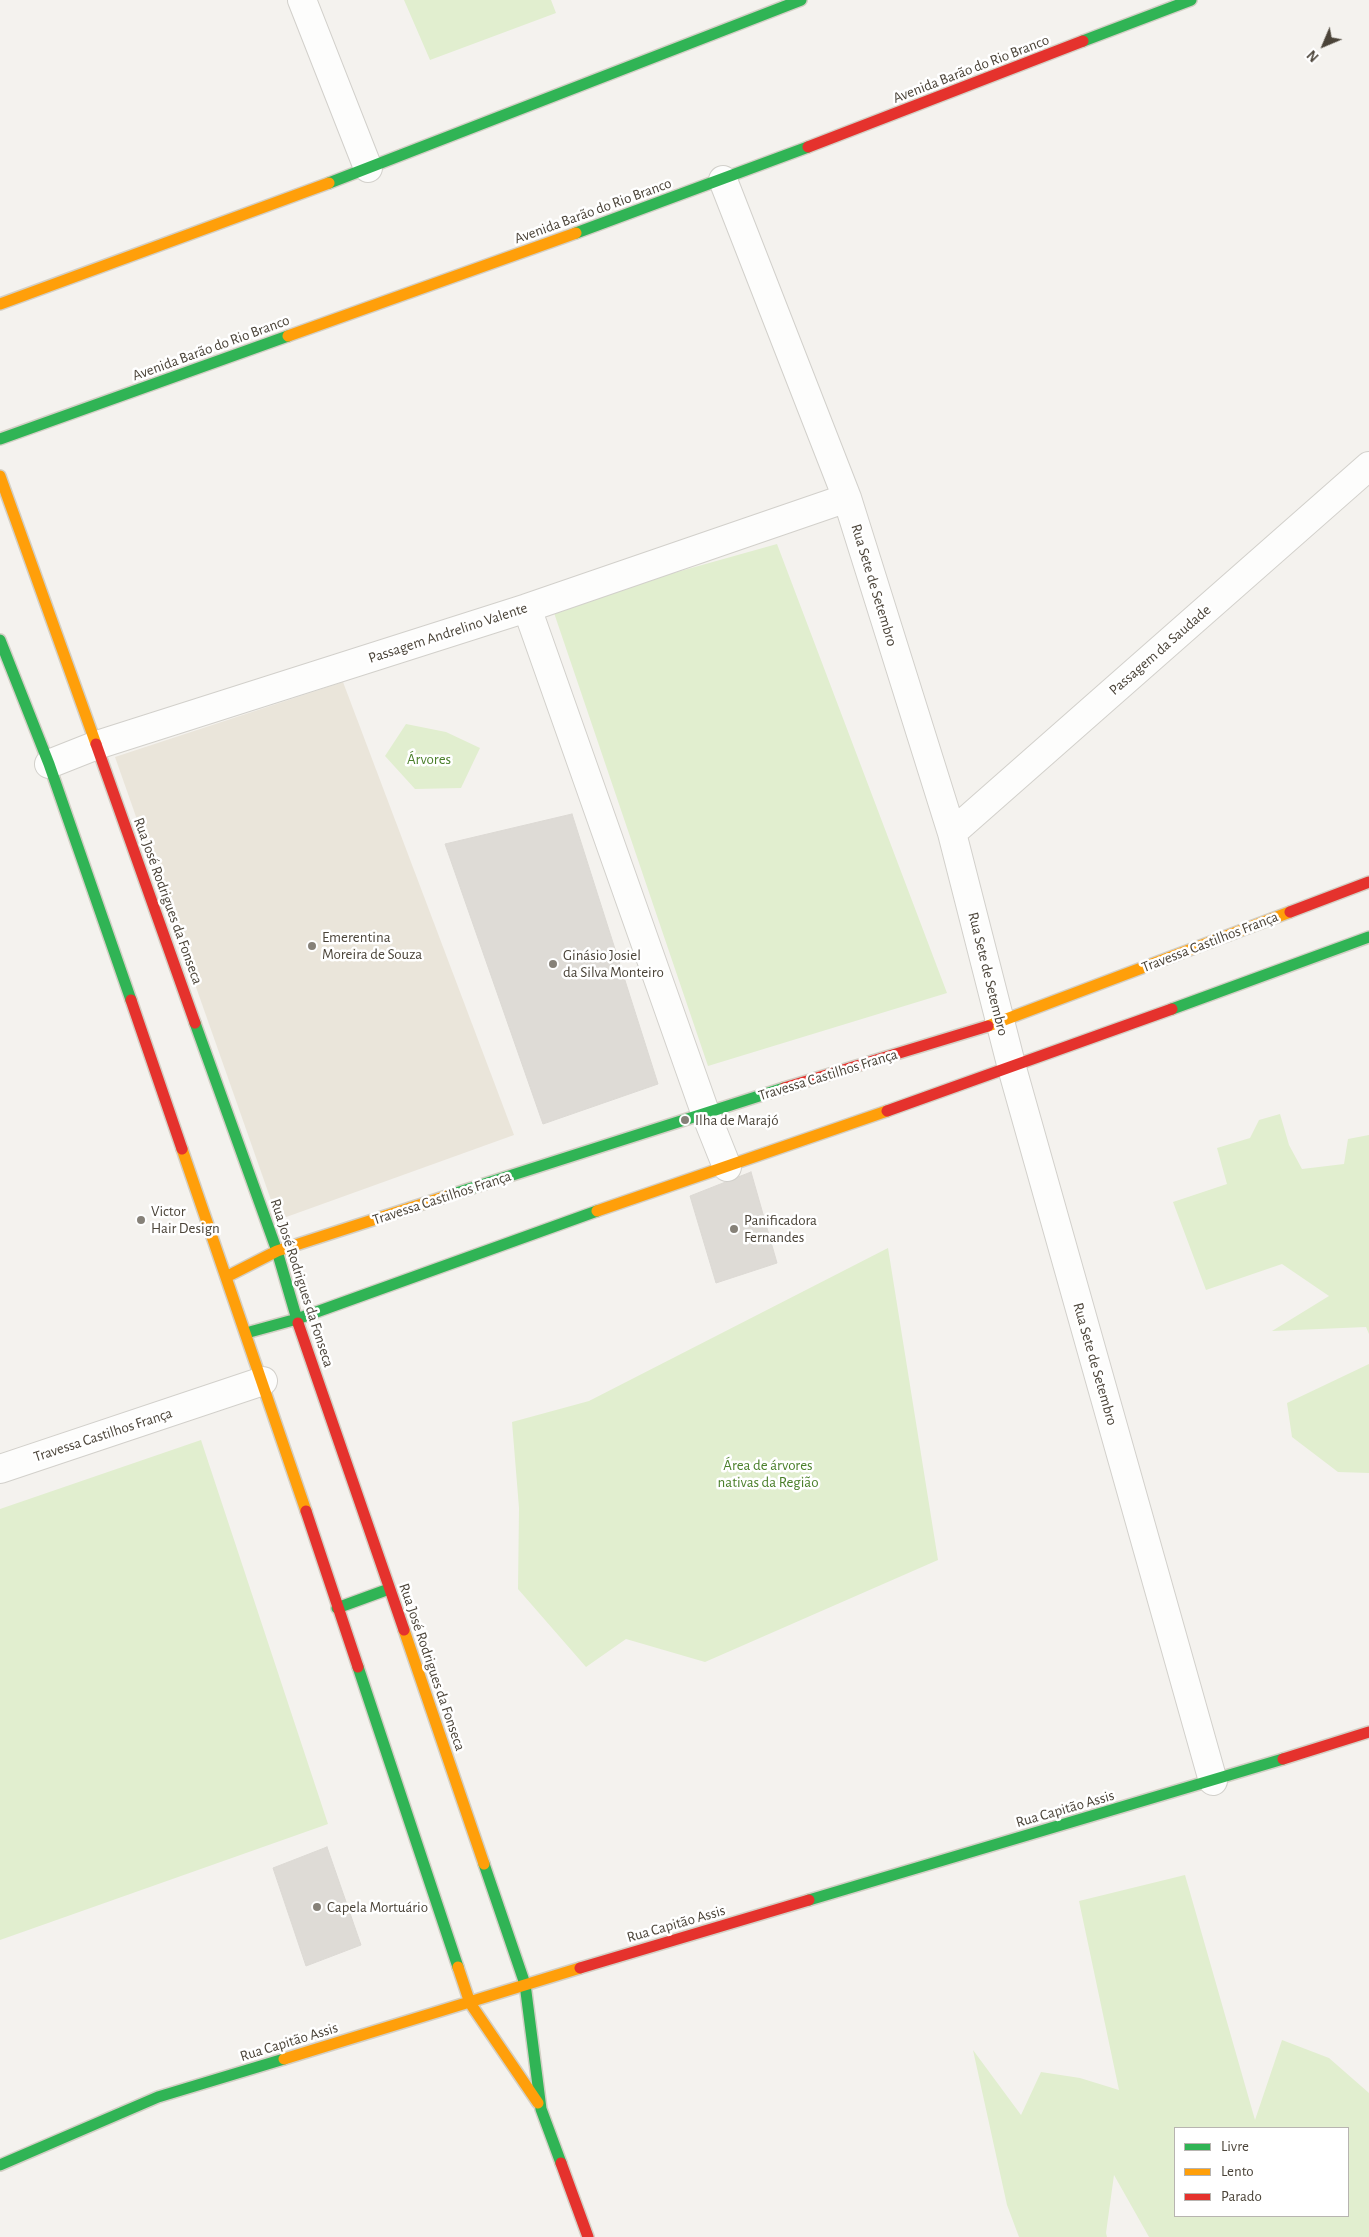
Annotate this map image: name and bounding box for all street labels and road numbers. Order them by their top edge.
street label: Avenida Barão do Rio Branco [890,31,1052,107]
street label: Avenida Barão do Rio Branco [512,174,674,248]
street label: Avenida Barão do Rio Branco [130,311,292,385]
street label: Rua Sete de Setembro [847,522,901,648]
street label: Passagem Andrelino Valente [366,599,530,667]
street label: Passagem da Saudade [1105,601,1215,699]
street label: Rua José Rodrigues da Fonseca [129,815,207,987]
street label: Travessa Castilhos França [1139,908,1281,976]
street label: Rua Sete de Setembro [964,910,1012,1038]
street label: Travessa Castilhos França [756,1045,900,1105]
street label: Travessa Castilhos França [370,1167,514,1229]
street label: Rua José Rodrigues da Fonseca [266,1196,338,1370]
street label: Rua Sete de Setembro [1069,1301,1121,1427]
street label: Travessa Castilhos França [31,1404,175,1466]
street label: Rua José Rodrigues da Fonseca [395,1581,469,1753]
street label: Rua Capitão Assis [1014,1786,1116,1832]
street label: Rua Capitão Assis [625,1901,727,1947]
street label: Rua Capitão Assis [238,2019,340,2065]

